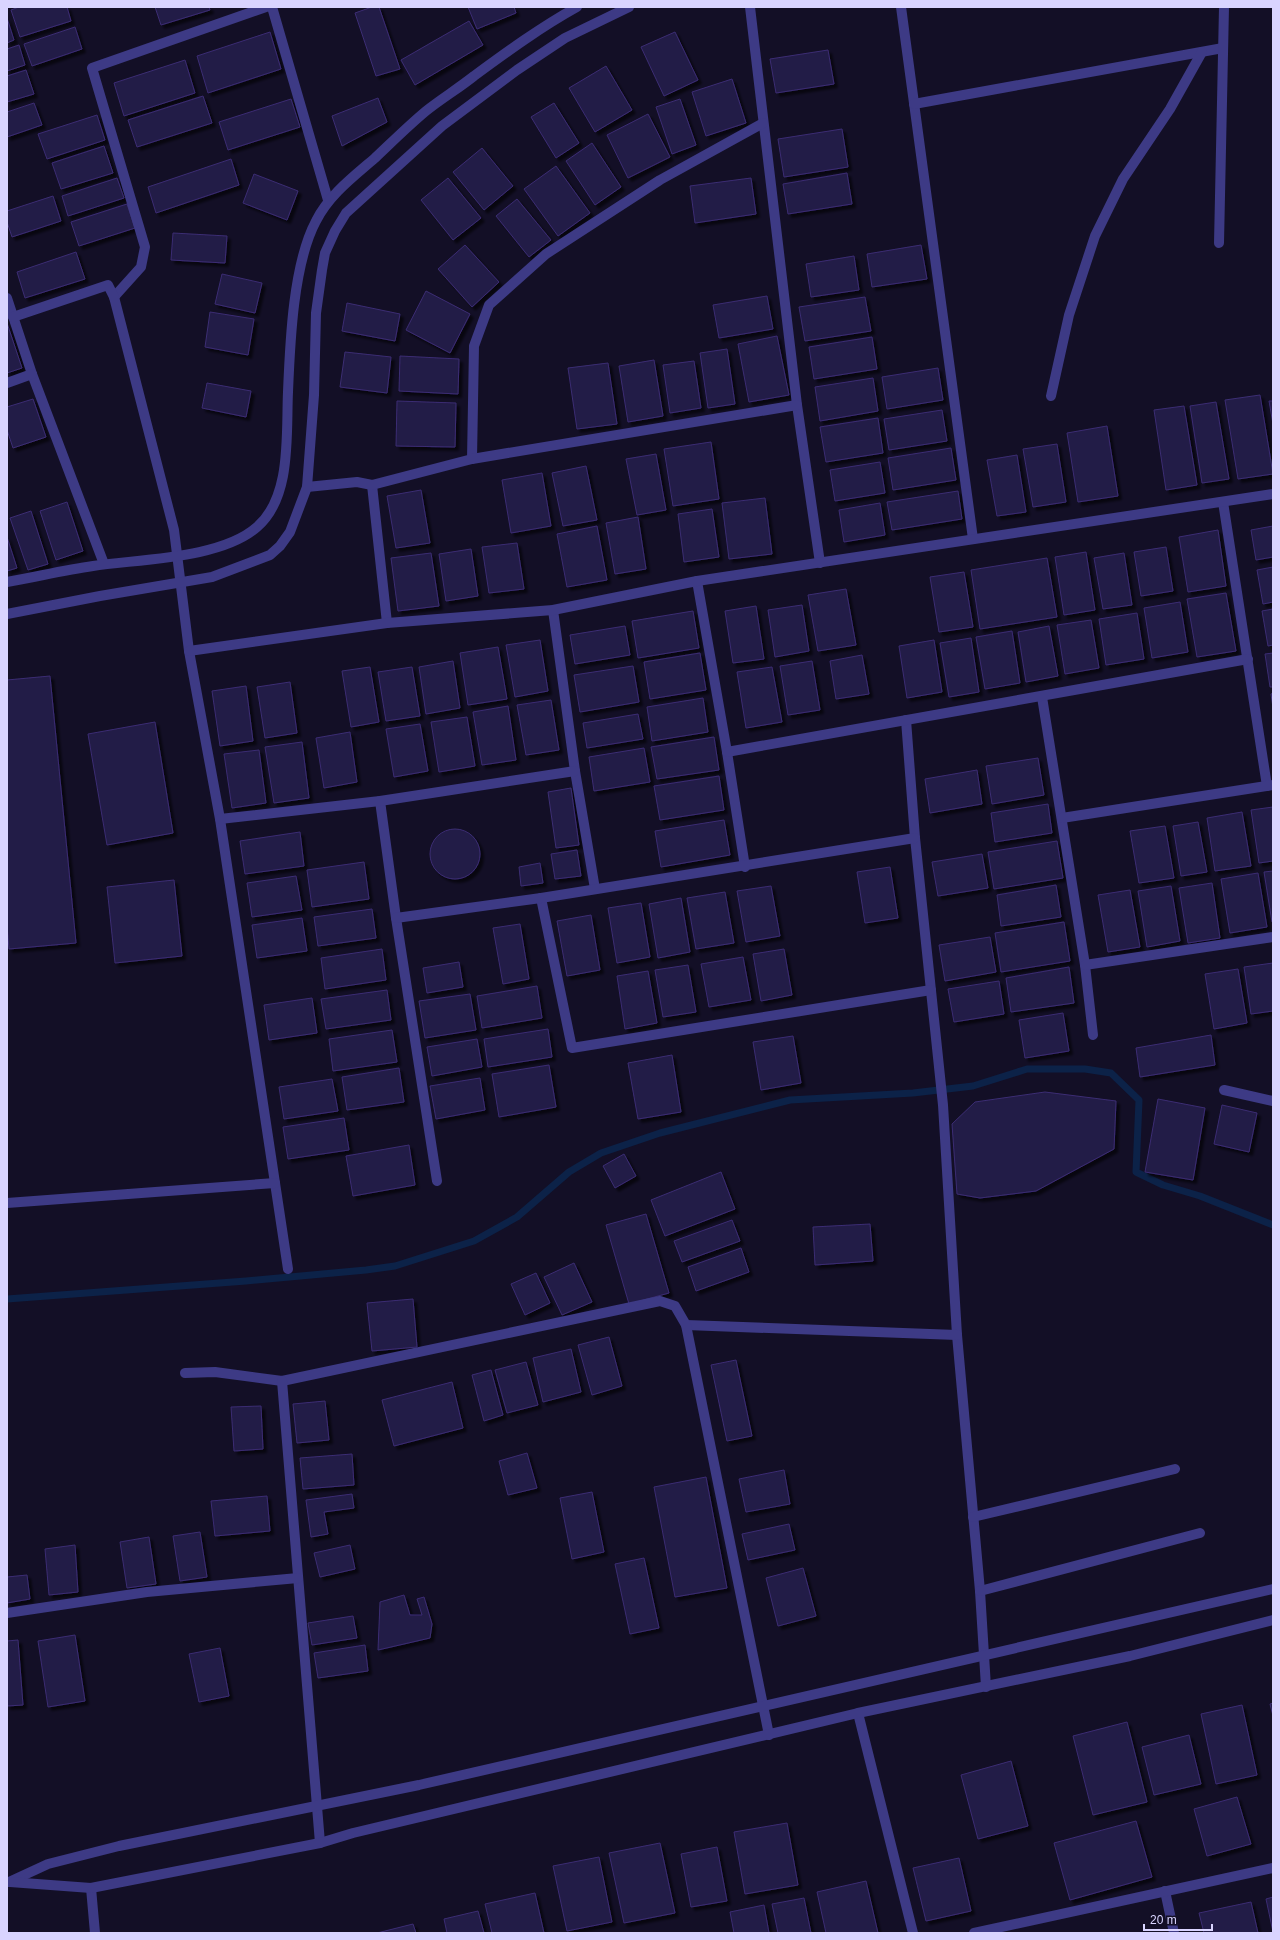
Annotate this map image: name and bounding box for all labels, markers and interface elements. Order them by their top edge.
scale bar [1144,1906,1212,1932]
text: 20 m [1150,1913,1177,1927]

